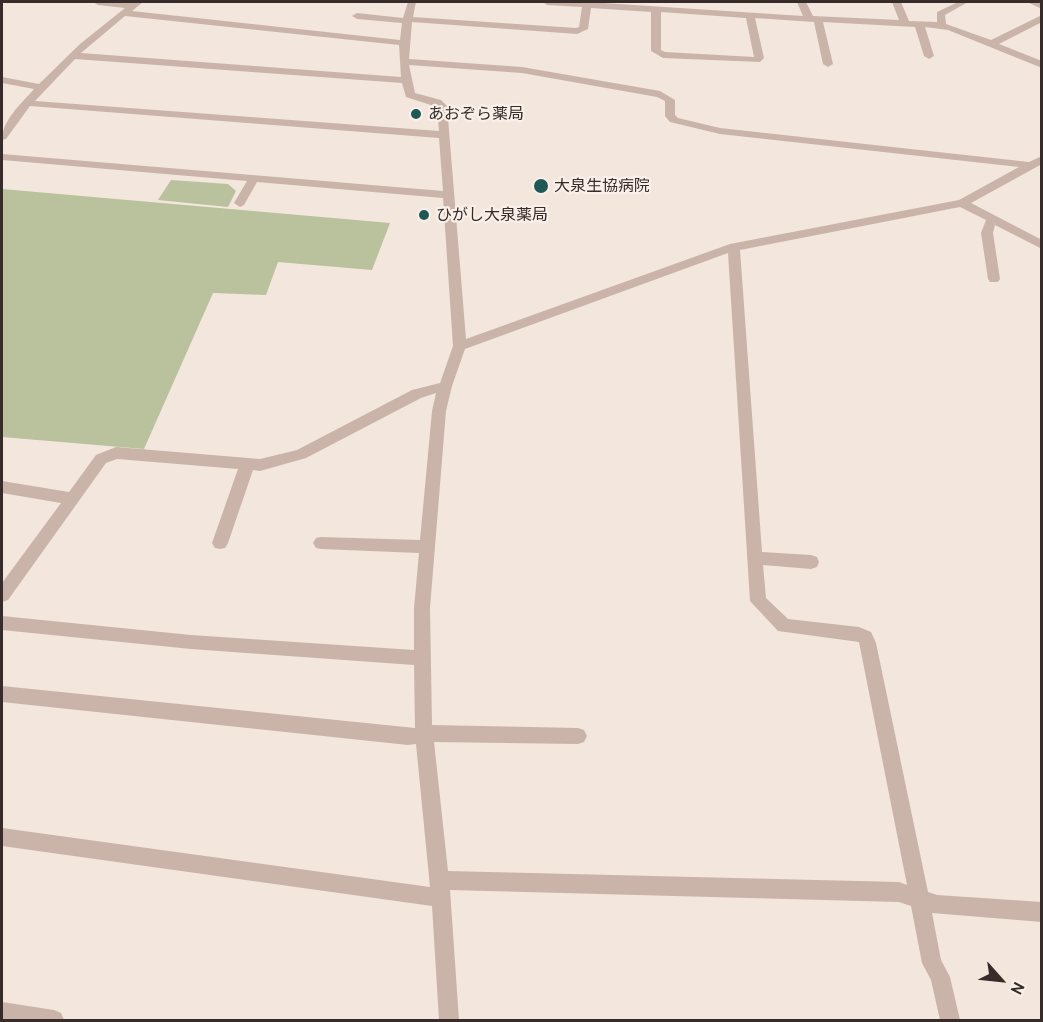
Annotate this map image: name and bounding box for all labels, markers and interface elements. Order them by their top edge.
place label: あおぞら薬局 [428,104,524,124]
marker: あおぞら薬局 [409,107,423,121]
place label: 大泉生協病院 [554,176,650,196]
marker: 大泉生協病院 [532,177,550,195]
place label: ひがし大泉薬局 [436,205,548,225]
marker: ひがし大泉薬局 [417,208,431,222]
north arrow [971,950,1031,1010]
text: N [1006,979,1029,998]

